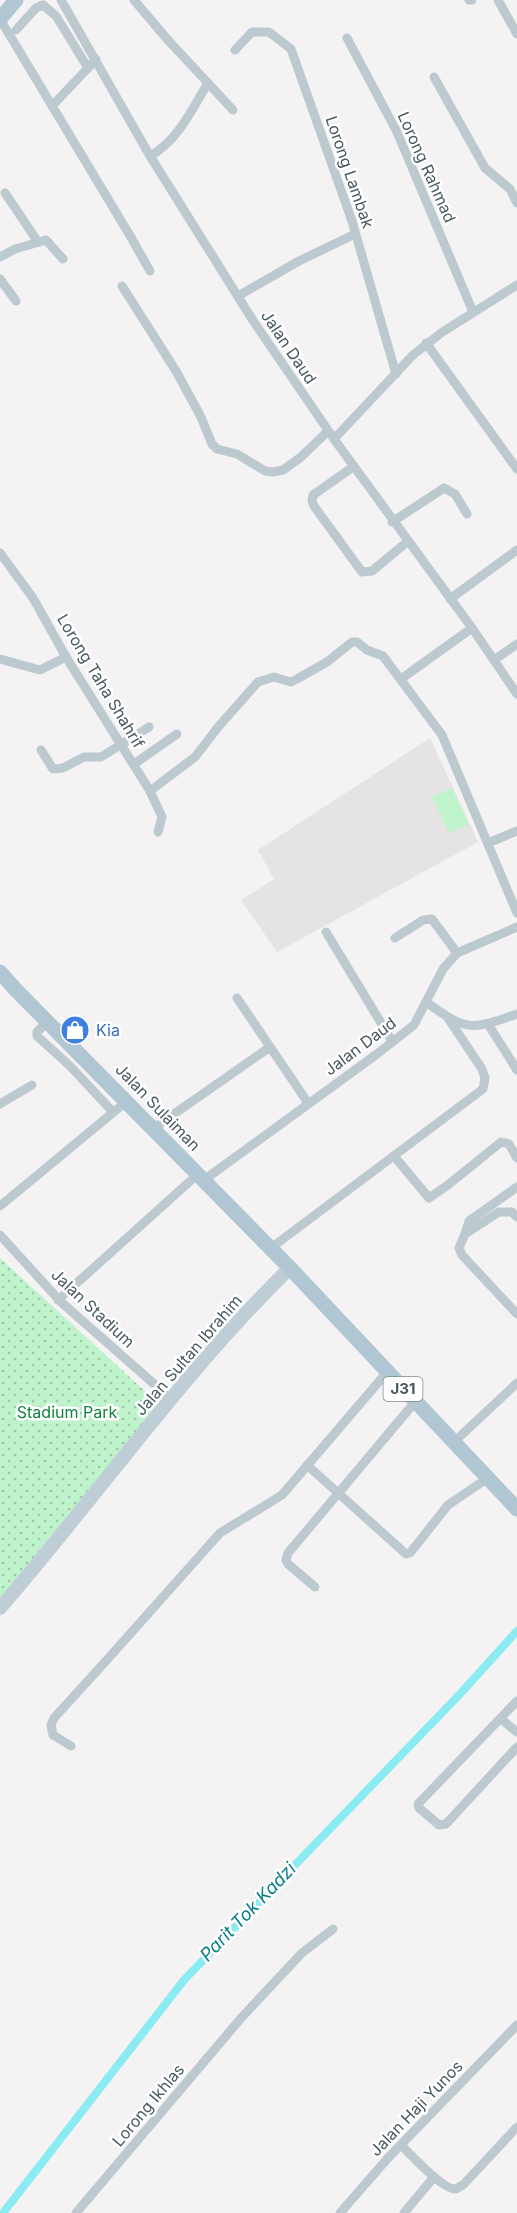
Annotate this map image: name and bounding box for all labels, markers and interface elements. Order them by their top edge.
street label: Lorong Rahmad [394,108,460,226]
street label: Lorong Lambak [321,113,379,231]
street label: Jalan Daud [257,306,321,388]
street label: Lorong Taha Shahrif [53,610,149,752]
street label: Jalan Daud [320,1013,400,1079]
shop icon: Kia [59,1014,91,1046]
place label: Kia [96,1020,120,1040]
street label: Jalan Sulaiman [111,1059,205,1155]
street label: Jalan Stadium [47,1264,139,1352]
street label: Jalan Sultan Ibrahim [130,1291,246,1419]
road number: J31 [384,1377,422,1401]
park label: Stadium Park [17,1402,117,1422]
water label: Parit Tok Kadzi [195,1858,300,1965]
street label: Jalan Haji Yunos [365,2056,467,2160]
street label: Lorong Ikhlas [108,2060,188,2150]

